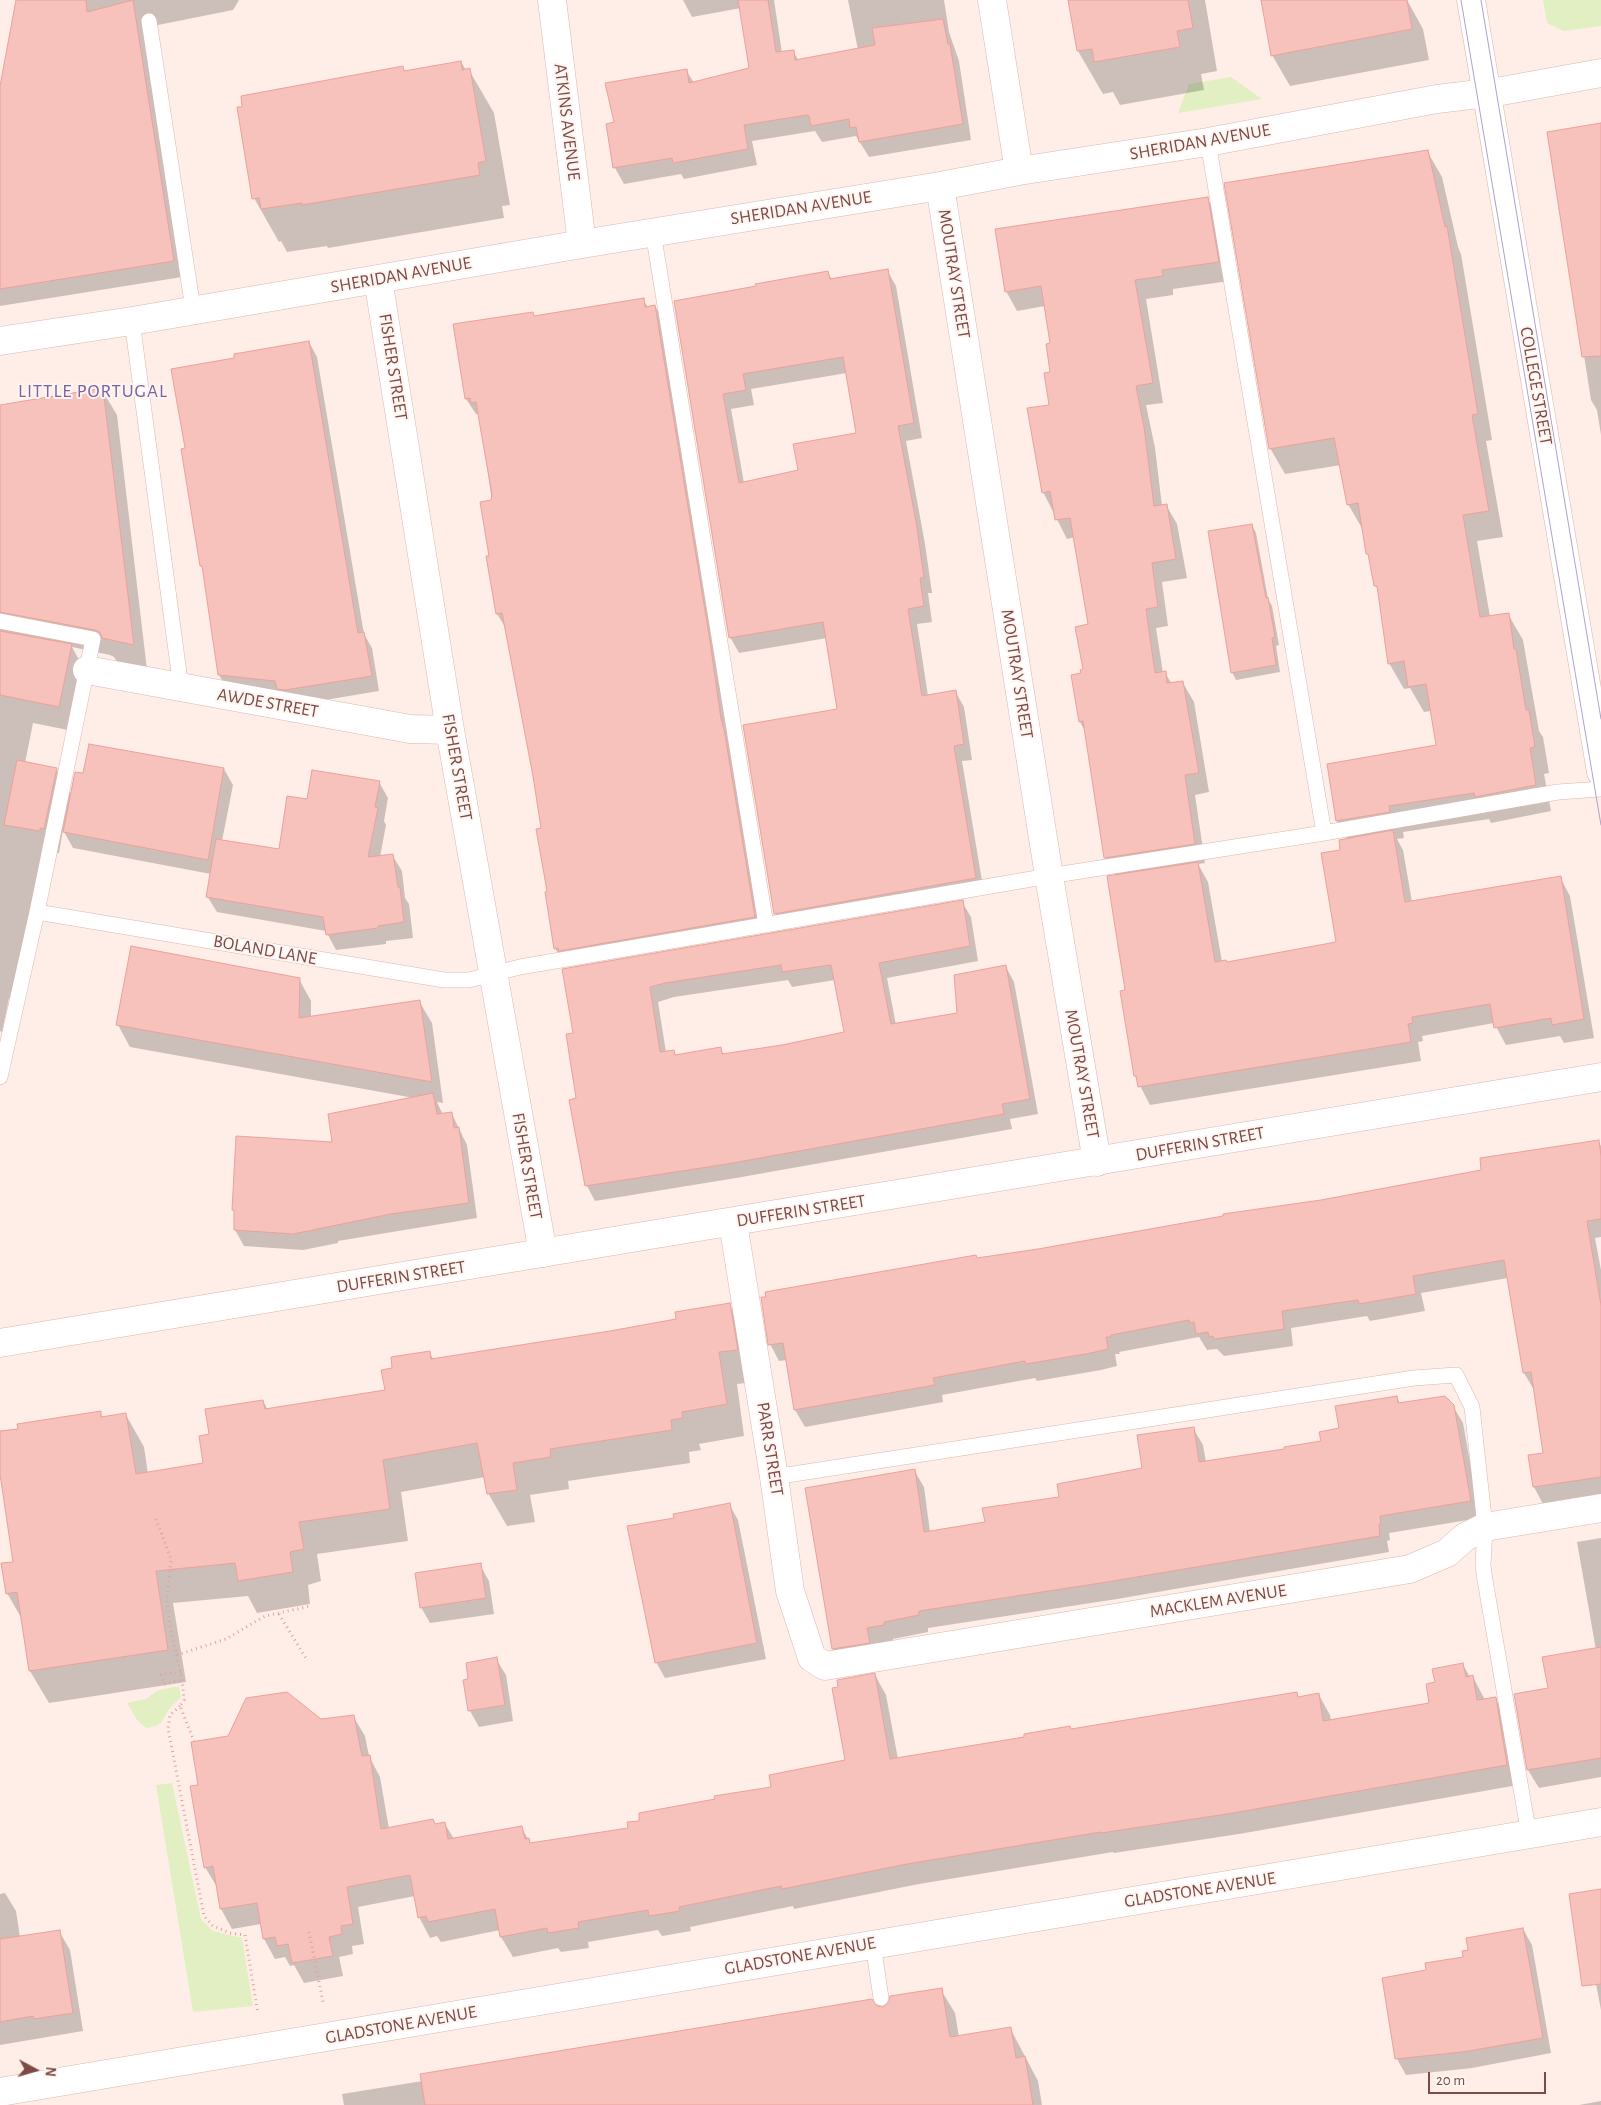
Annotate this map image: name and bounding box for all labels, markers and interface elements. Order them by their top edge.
street label: ATKINS AVENUE [549,62,585,182]
street label: SHERIDAN AVENUE [1128,119,1272,165]
street label: SHERIDAN AVENUE [729,186,873,230]
street label: MOUTRAY STREET [933,208,975,340]
street label: SHERIDAN AVENUE [329,252,473,298]
street label: FISHER STREET [374,312,412,422]
street label: COLLEGE STREET [1515,325,1557,447]
district label: LITTLE PORTUGAL [16,380,170,402]
street label: MOUTRAY STREET [996,608,1038,740]
street label: AWDE STREET [216,683,320,723]
street label: FISHER STREET [437,712,477,822]
street label: BOLAND LANE [212,930,318,970]
street label: MOUTRAY STREET [1060,1008,1104,1140]
street label: FISHER STREET [507,1111,547,1221]
street label: DUFFERIN STREET [1134,1122,1266,1166]
street label: DUFFERIN STREET [735,1190,867,1232]
street label: DUFFERIN STREET [335,1256,467,1298]
street label: PARR STREET [752,1400,788,1498]
street label: MACKLEM AVENUE [1148,1580,1288,1622]
street label: GLADSTONE AVENUE [1123,1867,1277,1913]
street label: GLADSTONE AVENUE [723,1932,877,1980]
street label: GLADSTONE AVENUE [324,2001,478,2049]
north arrow [10,2045,60,2095]
scale bar [1431,2062,1548,2094]
text: N [42,2066,57,2077]
text: 20 m [1436,2073,1465,2088]

